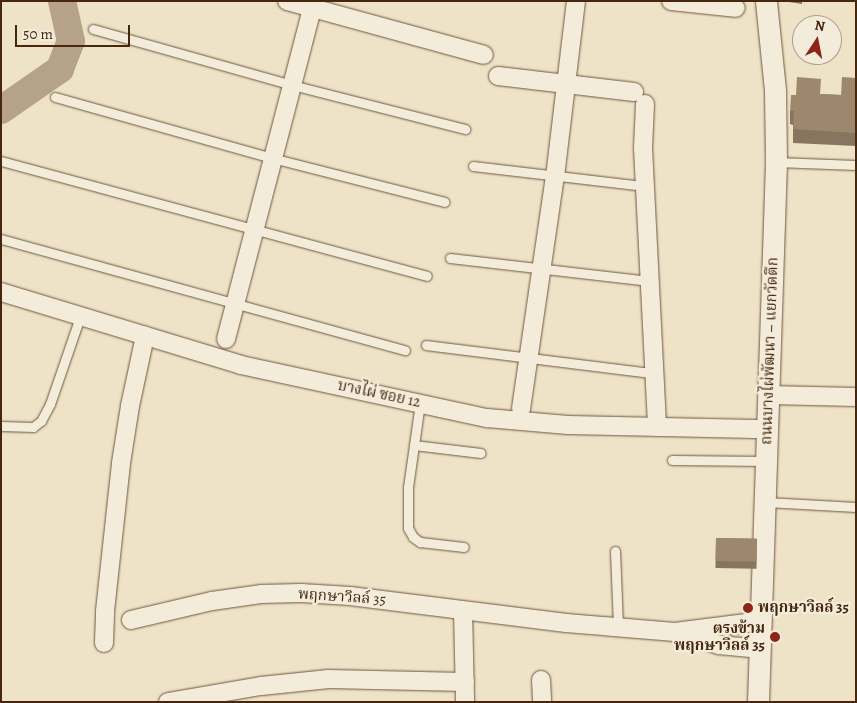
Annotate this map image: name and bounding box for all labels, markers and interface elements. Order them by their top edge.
scale bar [18,15,132,47]
north arrow [792,15,842,65]
text: N [813,15,827,36]
text: 50 m [23,24,53,44]
street label: ถนนบางไผ่พัฒนา – แยกวัดตึก [758,257,782,445]
street label: บางไผ่ ซอย 12 [336,376,422,412]
street label: พฤกษาวิลล์ 35 [297,585,387,609]
place label: พฤกษาวิลล์ 35 [758,599,849,617]
marker: พฤกษาวิลล์ 35 [742,602,754,614]
place label: ตรงข้าม พฤกษาวิลล์ 35 [674,619,765,654]
marker: ตรงข้าม พฤกษาวิลล์ 35 [769,631,781,643]

